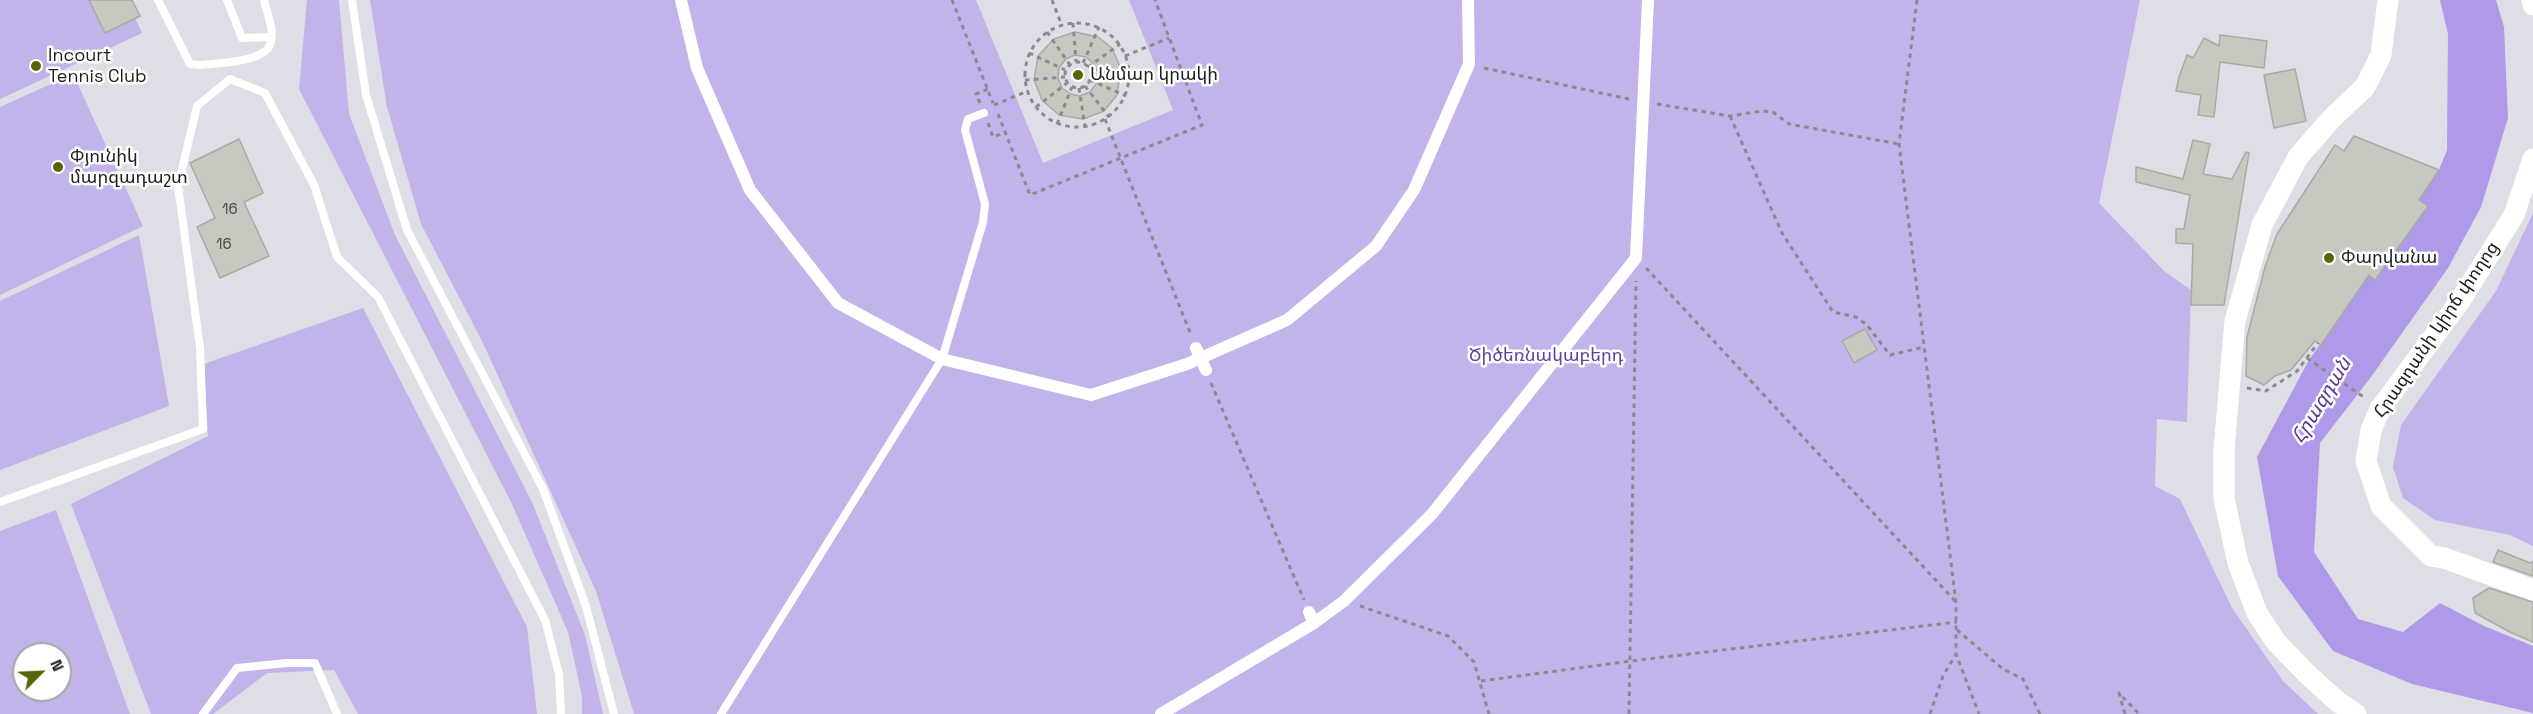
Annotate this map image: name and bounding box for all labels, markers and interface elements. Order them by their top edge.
place label: Incourt Tennis Club [48,45,147,88]
marker: Incourt Tennis Club [29,59,43,73]
place label: Անմար կրակի [1090,64,1218,86]
marker: Անմար կրակի [1071,68,1085,82]
place label: Փյունիկ մարզադաշտ [70,146,188,188]
marker: Փյունիկ մարզադաշտ [51,160,65,174]
house number: 16 [222,201,238,219]
house number: 16 [216,236,232,254]
street label: Հրազդանի կիրճ փողոց [2370,238,2504,422]
place label: Փարվանա [2341,247,2437,269]
marker: Փարվանա [2322,251,2336,265]
park label: Ծիծեռնակաբերդ [1469,345,1623,367]
water label: Հրազդան [2287,354,2357,448]
north arrow [12,642,72,702]
text: N [45,656,69,674]

